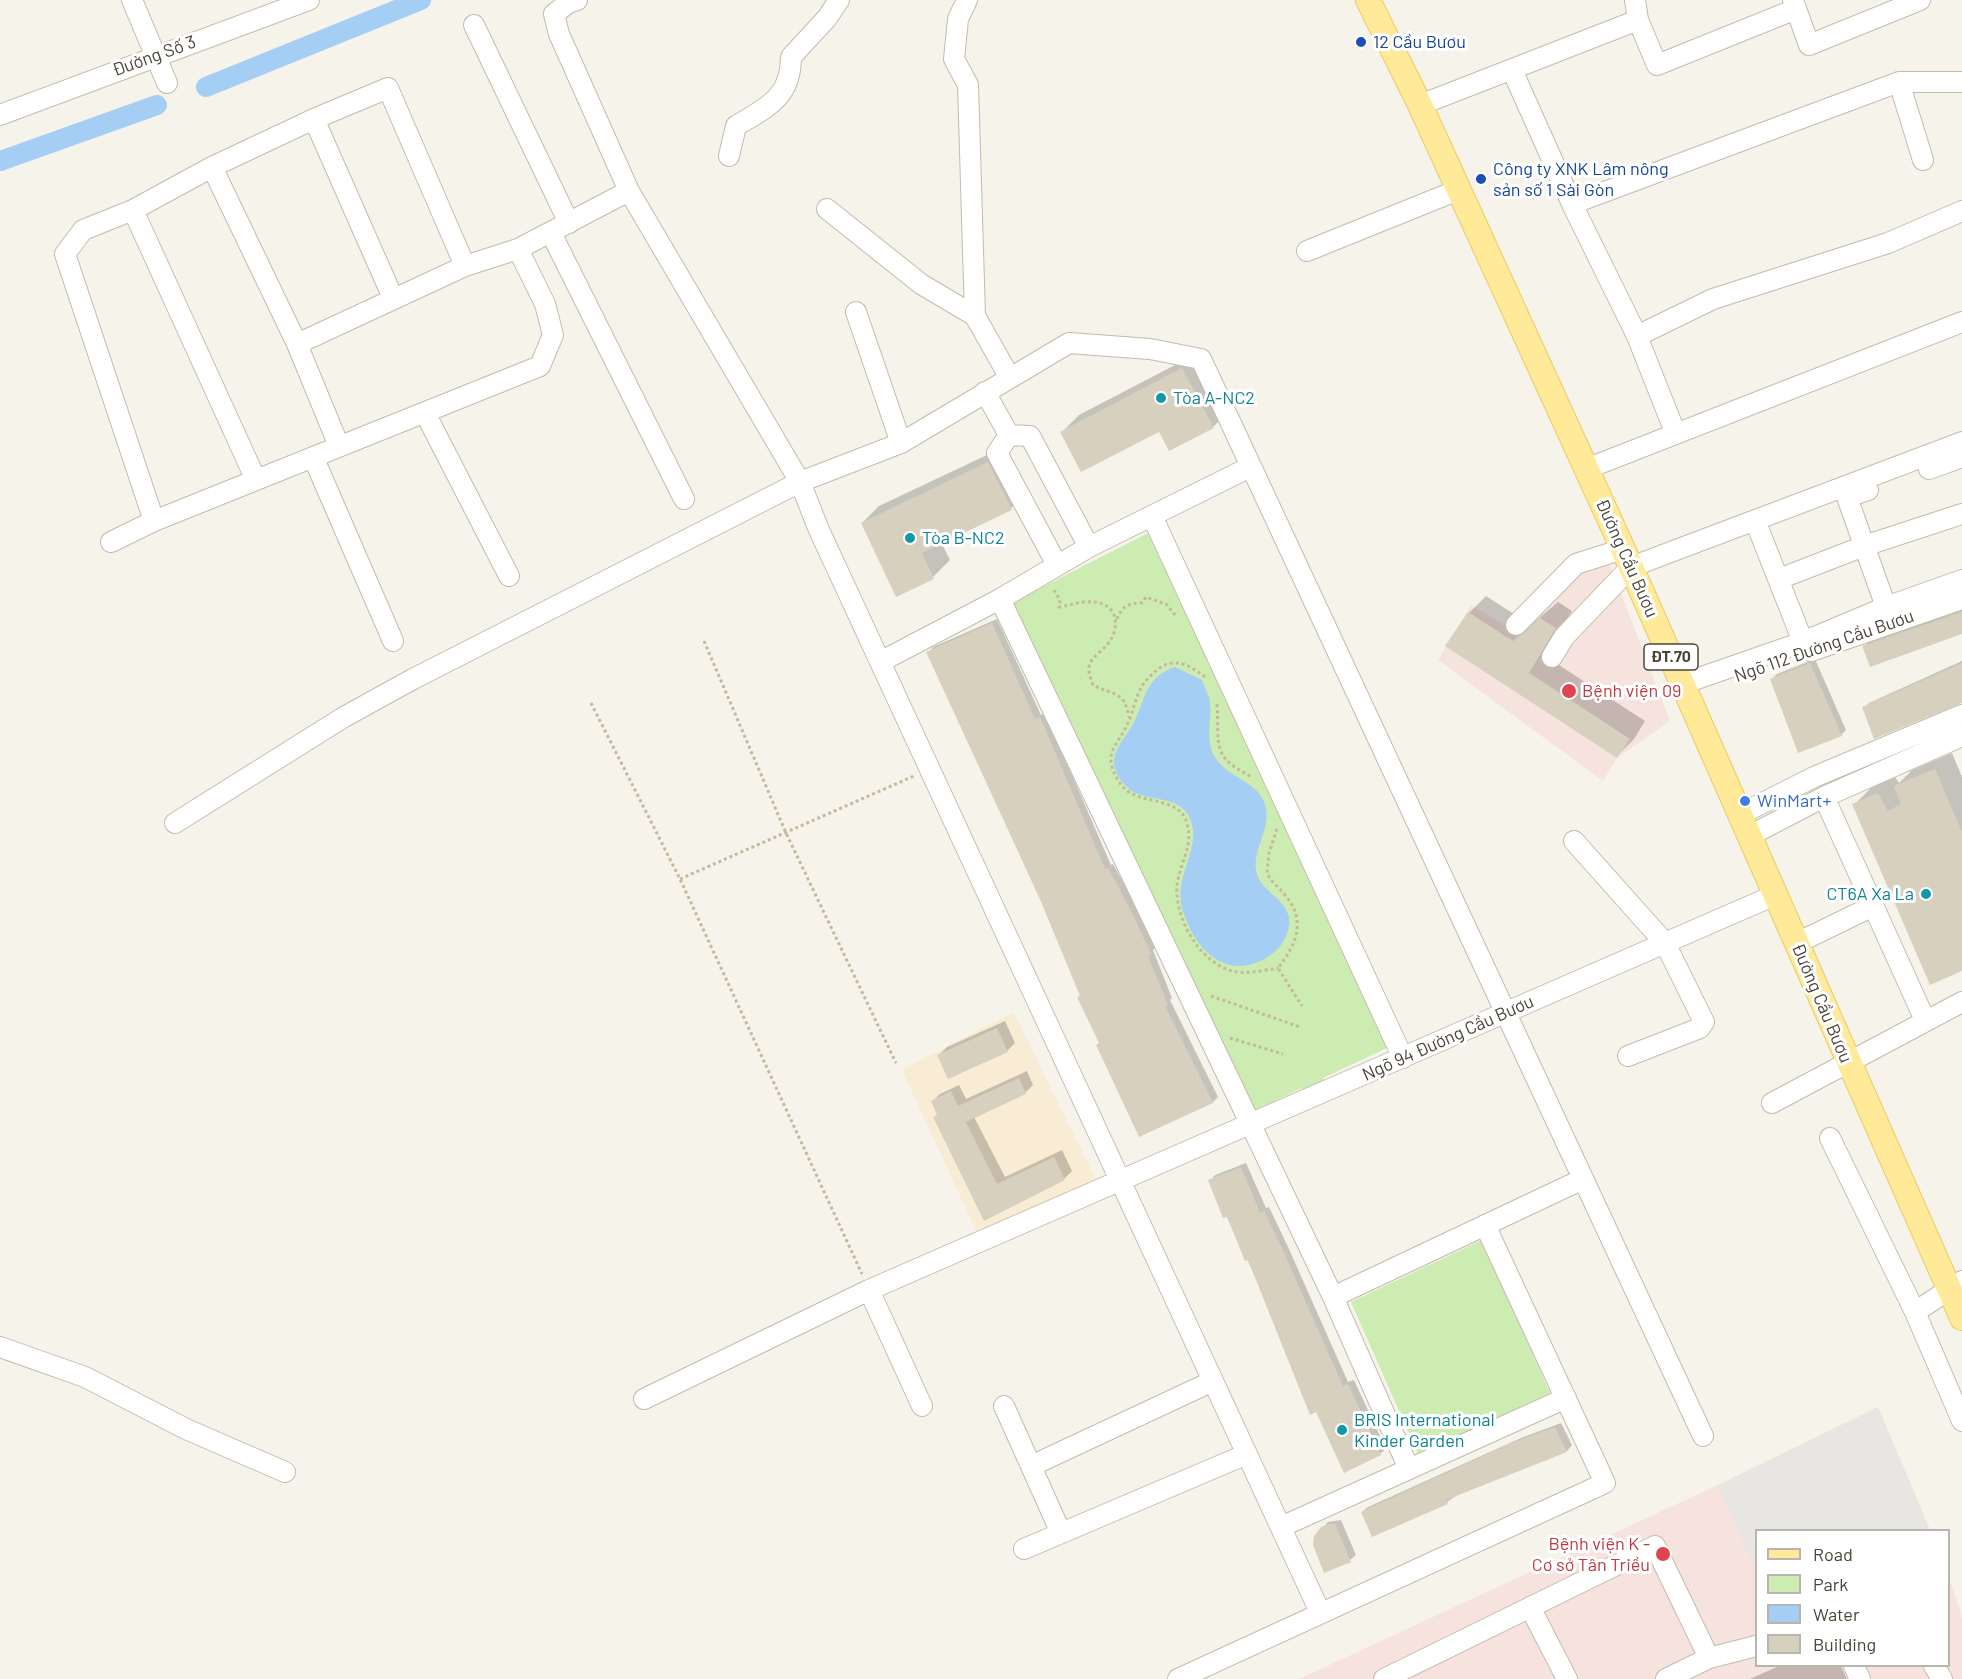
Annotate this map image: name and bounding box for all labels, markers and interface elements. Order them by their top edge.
street label: Đường Số 3 [109,31,199,81]
place label: 12 Cầu Bươu [1373,31,1466,53]
marker: 12 Cầu Bươu [1354,35,1368,49]
place label: Công ty XNK Lâm nông sản số 1 Sài Gòn [1493,158,1669,201]
marker: Công ty XNK Lâm nông sản số 1 Sài Gòn [1474,172,1488,186]
place label: Tòa A-NC2 [1173,387,1255,409]
marker: Tòa A-NC2 [1154,391,1168,405]
street label: Đường Cầu Bươu [1591,495,1663,621]
place label: Tòa B-NC2 [922,527,1005,549]
marker: Tòa B-NC2 [903,531,917,545]
street label: Ngõ 112 Đường Cầu Bươu [1731,605,1917,687]
road number: ĐT.70 [1644,644,1698,670]
place label: Bệnh viện 09 [1582,680,1681,702]
marker: Bệnh viện 09 [1560,682,1578,700]
place label: WinMart+ [1757,790,1832,812]
marker: WinMart+ [1738,794,1752,808]
place label: CT6A Xa La [1827,883,1914,905]
marker: CT6A Xa La [1919,887,1933,901]
street label: Đường Cầu Bươu [1787,940,1857,1066]
street label: Ngõ 94 Đường Cầu Bươu [1359,990,1537,1086]
place label: BRIS International Kinder Garden [1354,1409,1495,1452]
marker: BRIS International Kinder Garden [1335,1423,1349,1437]
legend [1755,1529,1950,1667]
place label: Bệnh viện K - Cơ sở Tân Triều [1532,1533,1650,1576]
text: Road [1813,1543,1853,1565]
marker: Bệnh viện K - Cơ sở Tân Triều [1654,1545,1672,1563]
text: Park [1813,1573,1848,1595]
text: Water [1813,1603,1860,1625]
text: Building [1813,1633,1876,1655]

